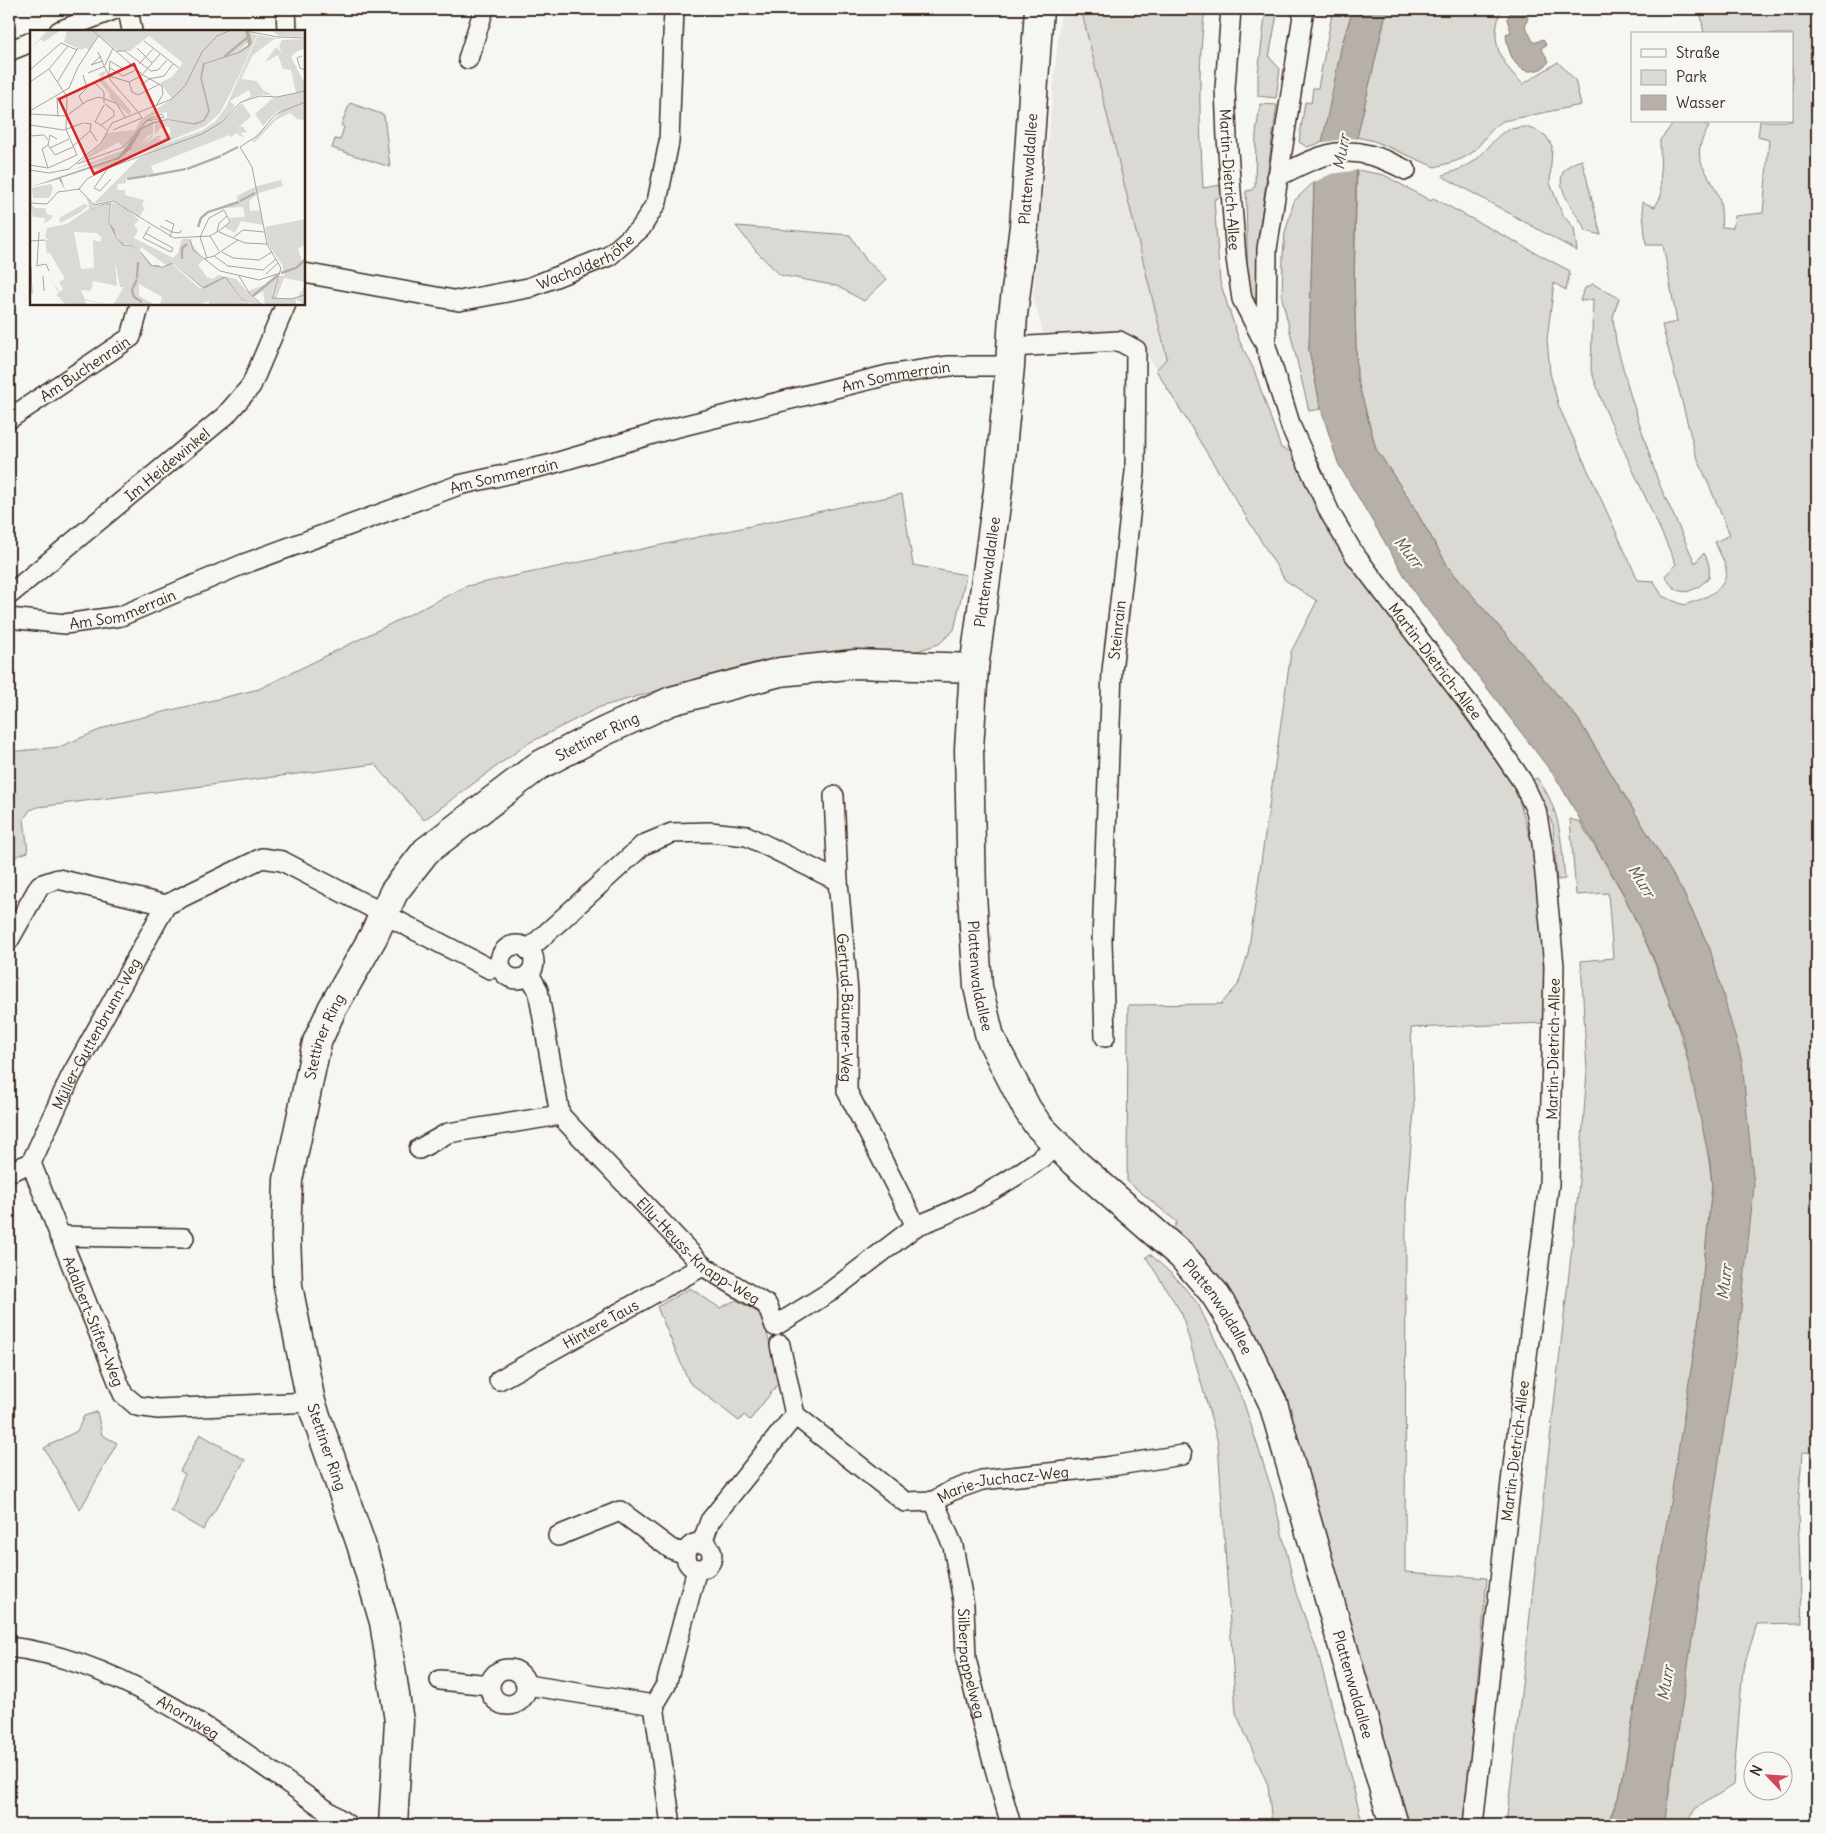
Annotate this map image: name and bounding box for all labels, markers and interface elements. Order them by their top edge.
inset map [30,30,305,305]
legend [1631,32,1794,122]
text: Straße [1676,43,1720,62]
text: Park [1676,67,1707,86]
text: Wasser [1676,93,1726,112]
street label: Martin-Dietrich-Allee [1216,108,1245,251]
street label: Plattenwaldallee [1015,113,1041,225]
water label: Murr [1328,130,1354,171]
street label: Wacholderhöhe [534,229,637,293]
street label: Am Buchenrain [36,331,133,405]
street label: Am Sommerrain [839,356,952,396]
street label: Im Heidewinkel [120,423,213,505]
street label: Am Sommerrain [447,453,560,497]
street label: Plattenwaldallee [970,515,1004,629]
water label: Murr [1390,532,1429,574]
street label: Am Sommerrain [68,584,179,633]
street label: Steinrain [1104,599,1130,661]
street label: Martin-Dietrich-Allee [1385,599,1486,723]
street label: Stettiner Ring [552,707,642,765]
water label: Murr [1624,861,1661,903]
street label: Plattenwaldallee [964,920,998,1033]
street label: Gertrud-Bäumer-Weg [833,932,858,1082]
street label: Müller-Guttenbrunn-Weg [47,954,144,1112]
street label: Martin-Dietrich-Allee [1542,978,1564,1120]
street label: Stettiner Ring [300,990,349,1081]
street label: Elly-Heuss-Knapp-Weg [633,1193,764,1308]
street label: Adalbert-Stifter-Weg [59,1253,129,1389]
street label: Plattenwaldallee [1179,1255,1257,1357]
water label: Murr [1712,1261,1736,1301]
street label: Hintere Taus [559,1295,642,1352]
street label: Martin-Dietrich-Allee [1497,1379,1533,1523]
street label: Stettiner Ring [303,1401,351,1493]
street label: Marie-Juchacz-Weg [933,1461,1070,1507]
street label: Silberpappelweg [955,1608,990,1720]
street label: Plattenwaldallee [1329,1628,1378,1741]
water label: Murr [1652,1662,1678,1702]
street label: Ahornweg [154,1691,223,1743]
north arrow [1744,1752,1794,1802]
text: N [1746,1762,1766,1779]

